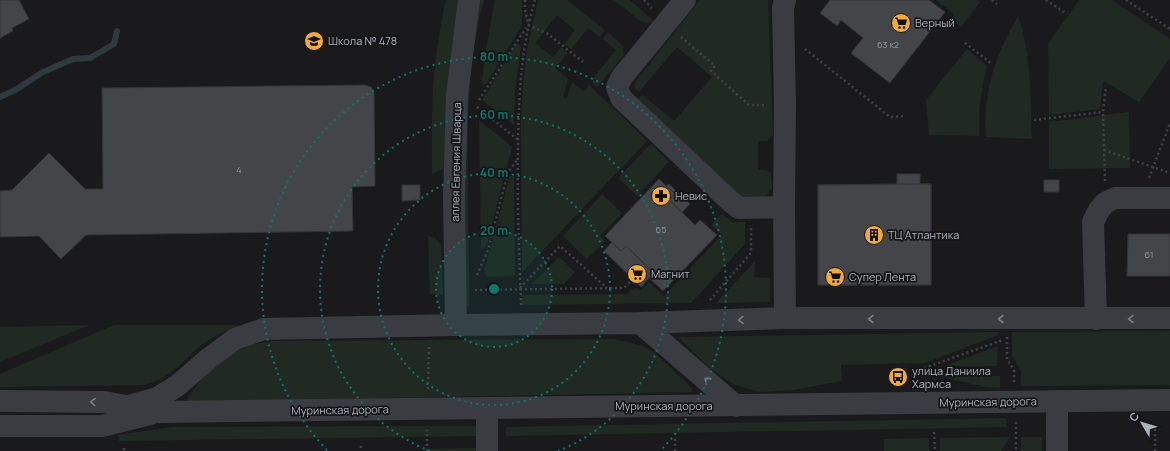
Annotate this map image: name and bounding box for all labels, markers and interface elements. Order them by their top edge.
supermarket icon: Верный [890,12,912,34]
place label: Верный [915,15,955,30]
school or university icon: Школа № 478 [303,30,325,52]
place label: Школа № 478 [328,33,397,48]
house number: 63 к2 [877,38,899,51]
text: 80 m [480,48,508,65]
street label: аллея Евгения Шварца [447,102,464,222]
text: 60 m [480,106,508,123]
house number: 4 [236,163,242,176]
text: 40 m [480,164,508,181]
pharmacy icon: Невис [650,185,672,207]
place label: Невис [675,188,707,203]
text: 20 m [480,222,508,239]
house number: 65 [656,223,666,236]
building icon: ТЦ Атлантика [863,224,885,246]
place label: ТЦ Атлантика [888,227,959,242]
house number: 61 [1145,248,1153,261]
supermarket icon: Магнит [626,263,648,285]
place label: Магнит [651,266,690,281]
supermarket icon: Супер Лента [824,266,846,288]
place label: Супер Лента [849,269,916,284]
centre of rings [487,282,501,296]
one-way arrow [868,315,874,323]
one-way arrow [998,315,1004,323]
one-way arrow [1128,315,1134,323]
one-way arrow [738,316,744,324]
place label: улица Даниила Хармса [912,363,991,391]
bus stop icon: улица Даниила Хармса [887,366,909,388]
one-way arrow [704,378,711,385]
street label: Муринская дорога [939,393,1037,410]
one-way arrow [90,398,96,406]
street label: Муринская дорога [615,398,713,413]
street label: Муринская дорога [291,401,389,418]
north arrow [1122,403,1162,443]
text: С [1125,409,1142,424]

